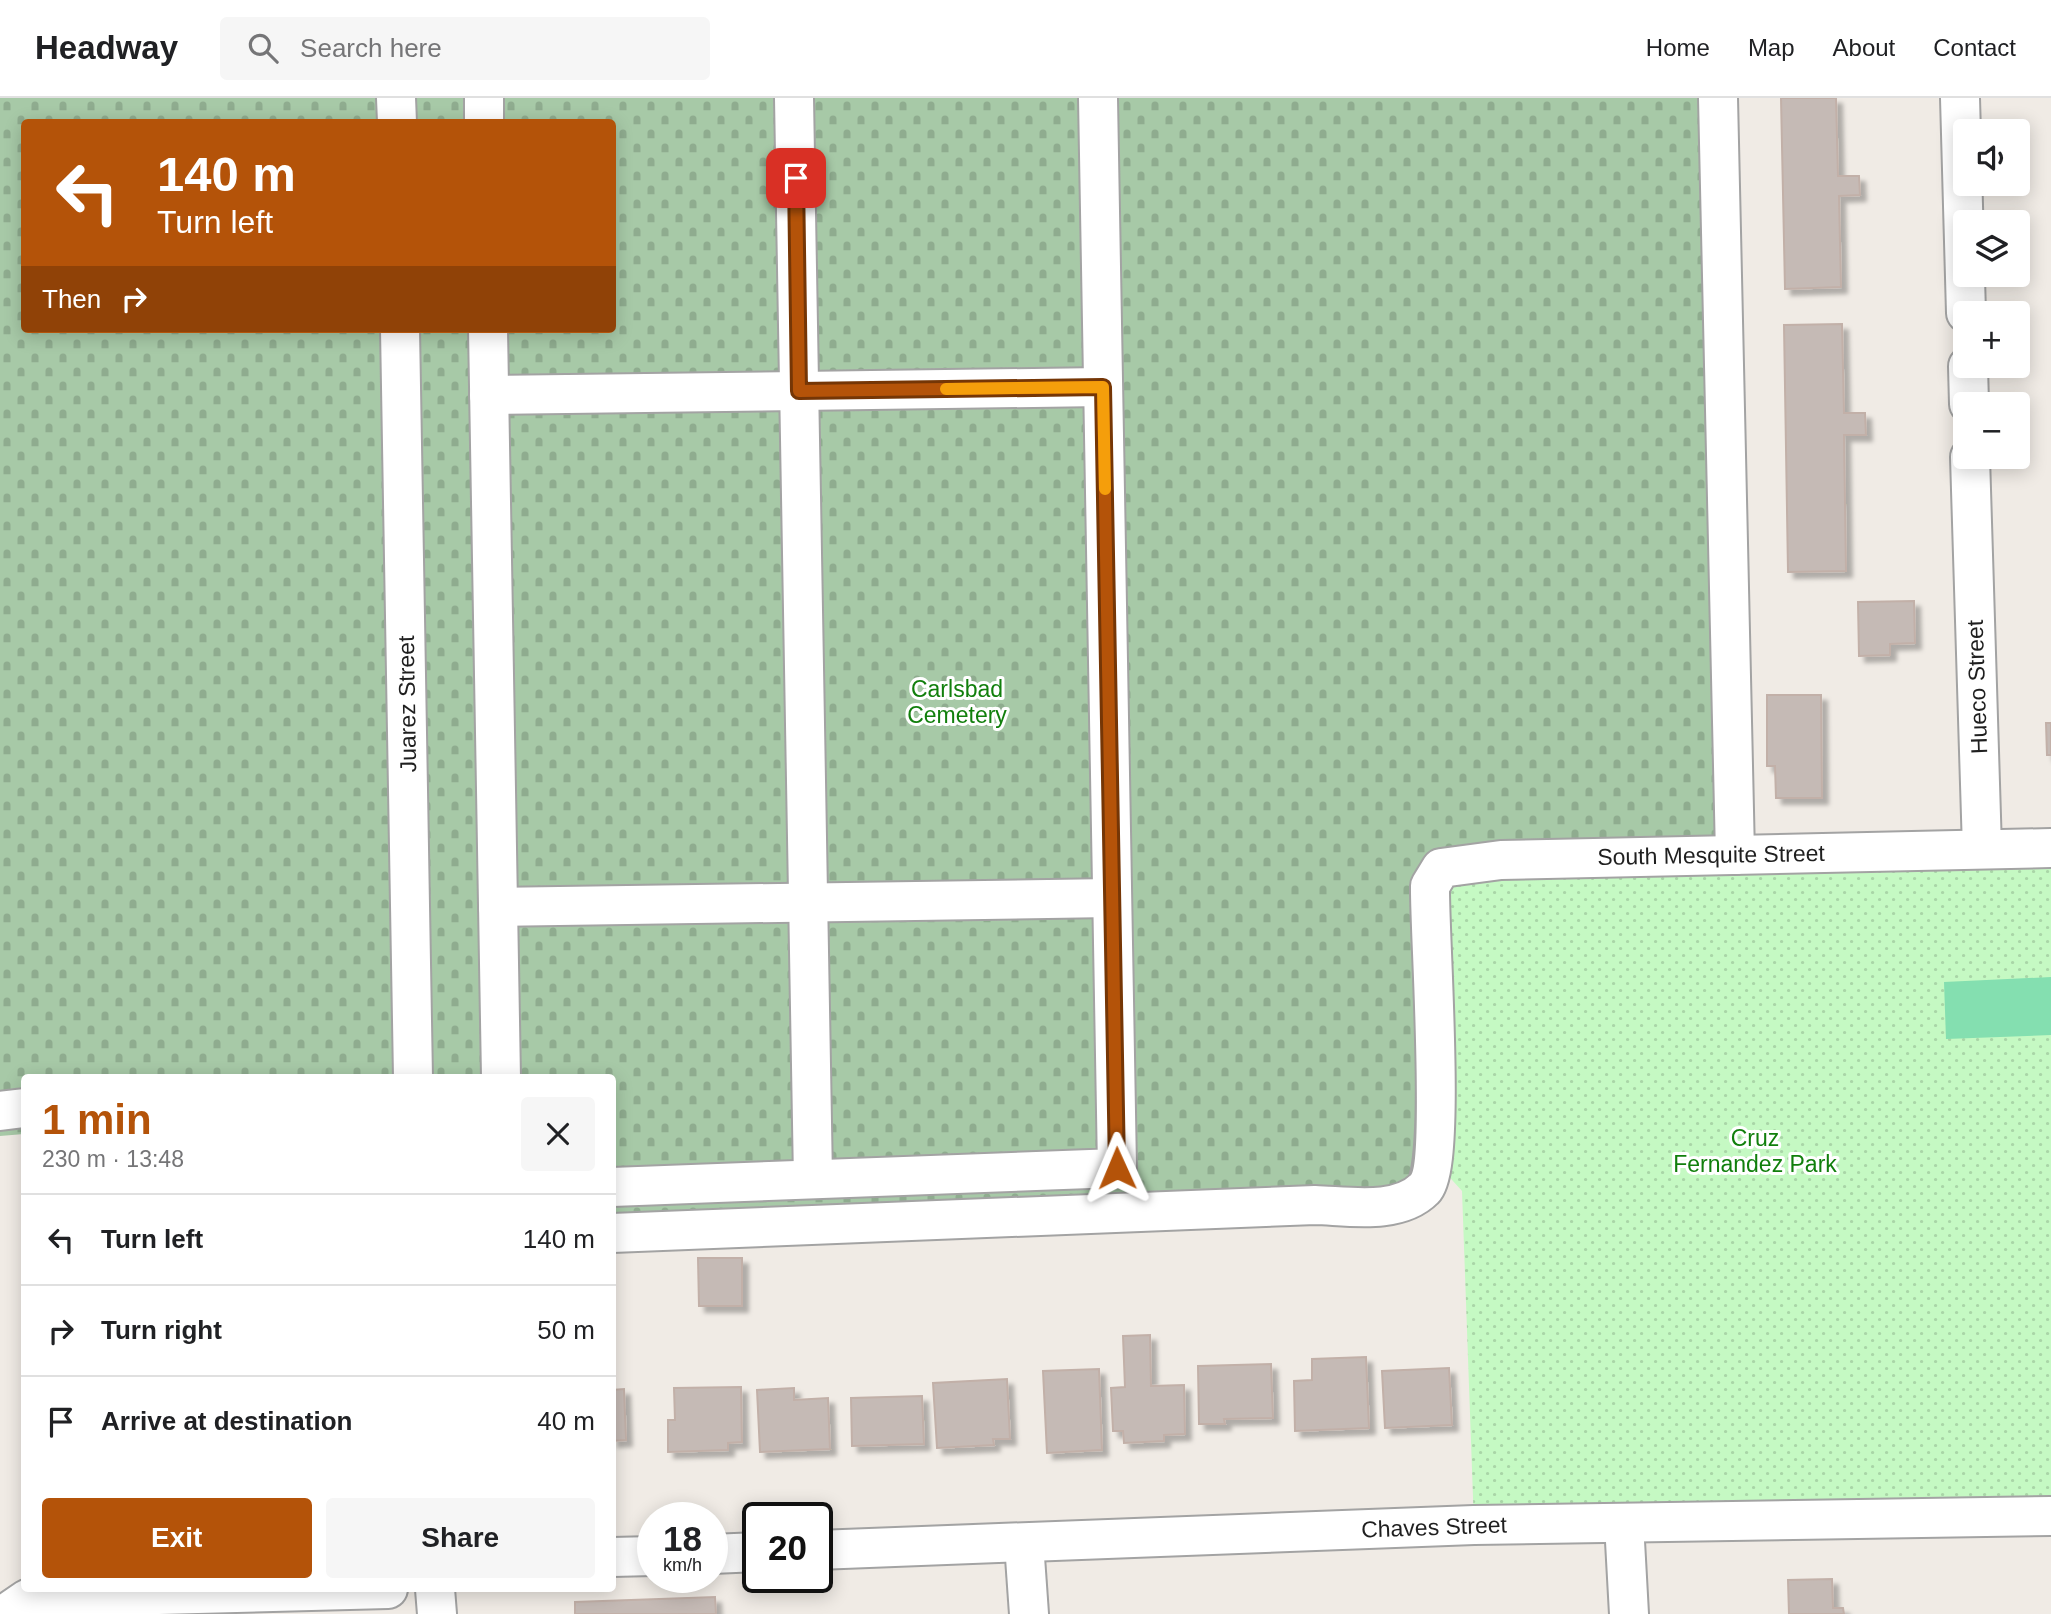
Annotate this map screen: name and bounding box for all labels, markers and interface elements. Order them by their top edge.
search box [220,17,710,80]
text: Headway [35,29,178,66]
icon: search [244,29,282,67]
text: Search here [300,33,442,63]
text: Home [1646,34,1710,61]
text: Map [1748,34,1795,61]
text: About [1833,34,1895,61]
text: Contact [1933,34,2016,61]
map controls [1953,119,2030,469]
button: sound [1953,119,2030,196]
icon: left [42,147,133,238]
text: 140 m [157,147,296,201]
pin [766,148,826,208]
icon: arrive [777,159,815,197]
text: Turn left [157,204,273,240]
button: layers [1953,210,2030,287]
icon: right [115,280,153,318]
text: Then [42,284,101,314]
button: + [1953,301,2030,378]
button: − [1953,392,2030,469]
street label: Hueco Street [1962,619,1992,755]
street label: Juarez Street [393,635,421,773]
park label: Carlsbad Cemetery [907,676,1007,728]
street label: South Mesquite Street [1597,840,1826,870]
text: 1 min [42,1096,152,1143]
button: close [521,1097,595,1171]
park label: Cruz Fernandez Park [1673,1125,1837,1177]
position arrow [1080,1131,1154,1205]
text: 230 m · 13:48 [42,1146,184,1172]
icon: left [42,1221,80,1259]
text: Turn left [101,1224,203,1254]
text: 140 m [523,1224,595,1254]
icon: right [42,1312,80,1350]
text: Turn right [101,1315,222,1345]
text: 50 m [537,1315,595,1345]
icon: arrive [42,1403,80,1441]
text: Arrive at destination [101,1406,352,1436]
text: 40 m [537,1406,595,1436]
button: Exit [42,1498,312,1578]
button: Share [326,1498,595,1578]
speed limit sign: 20 [742,1502,833,1593]
street label: Chaves Street [1361,1511,1508,1543]
text: 18 [663,1519,702,1558]
text: km/h [663,1555,702,1575]

